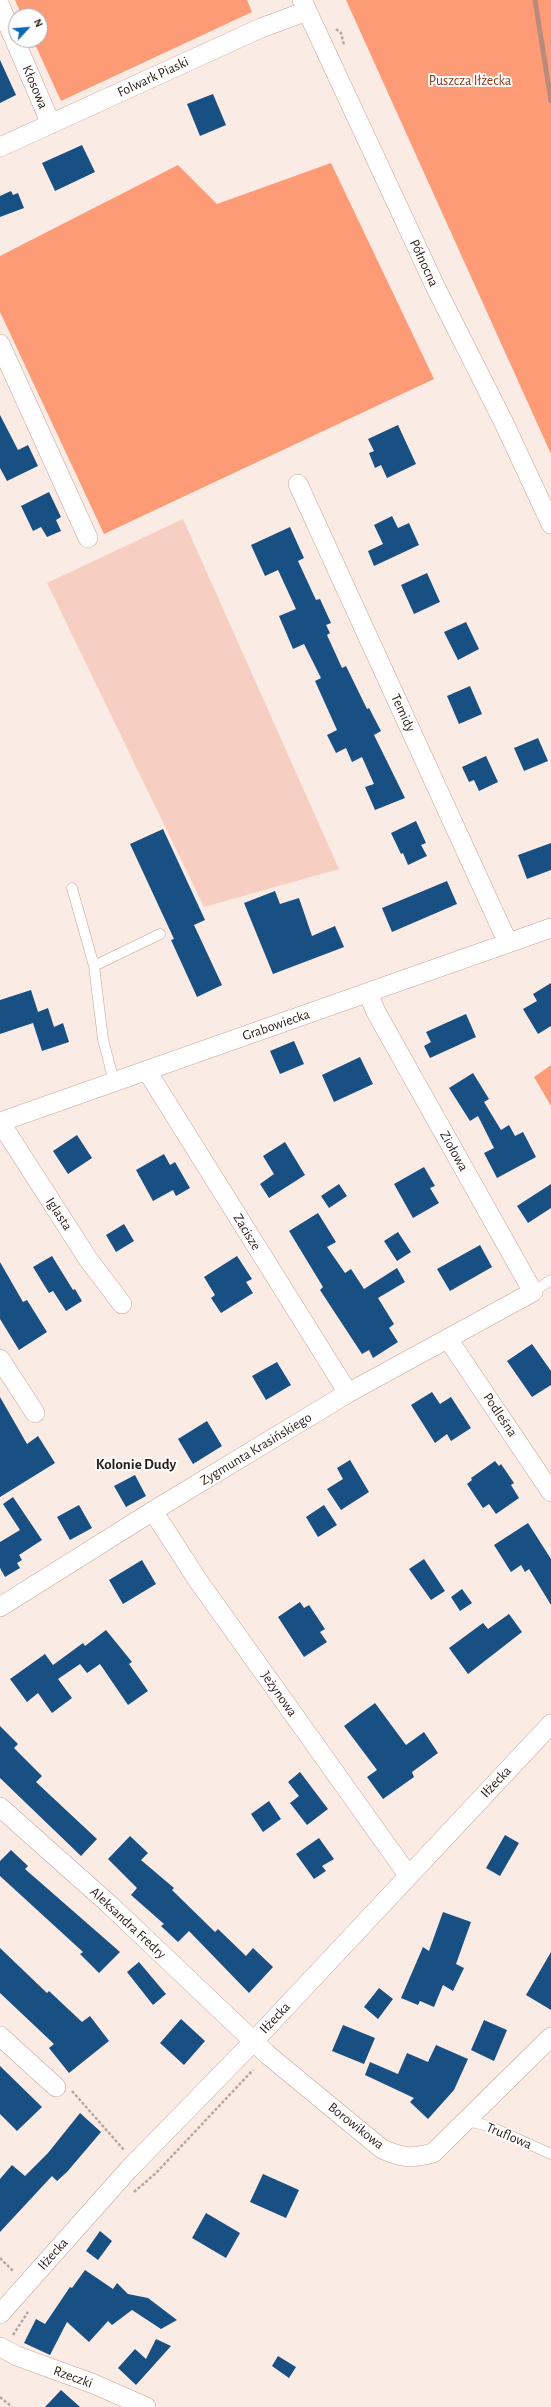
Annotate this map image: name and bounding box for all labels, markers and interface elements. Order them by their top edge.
north arrow [8,8,48,48]
text: N [32,17,45,29]
street label: Folwark Piaski [115,53,191,101]
street label: Kłosowa [18,63,52,111]
park label: Puszcza Iłżecka [429,73,511,89]
street label: Północna [406,237,442,289]
street label: Temidy [387,691,419,735]
street label: Grabowiecka [240,1006,312,1044]
street label: Ziołowa [436,1128,472,1174]
street label: Iglasta [42,1194,76,1234]
street label: Zacisze [229,1211,265,1253]
street label: Podleśna [479,1390,521,1440]
street label: Zygmunta Krasińskiego [197,1409,315,1489]
district label: Kolonie Dudy [96,1455,176,1473]
street label: Jeżynowa [257,1668,301,1720]
street label: Iłżecka [477,1763,515,1801]
street label: Aleksandra Fredry [86,1883,170,1963]
street label: Iłżecka [256,1999,294,2037]
street label: Borowikowa [325,2099,387,2153]
street label: Truflowa [484,2119,534,2153]
street label: Iłżecka [34,2234,72,2274]
street label: Rzeczki [51,2362,95,2392]

